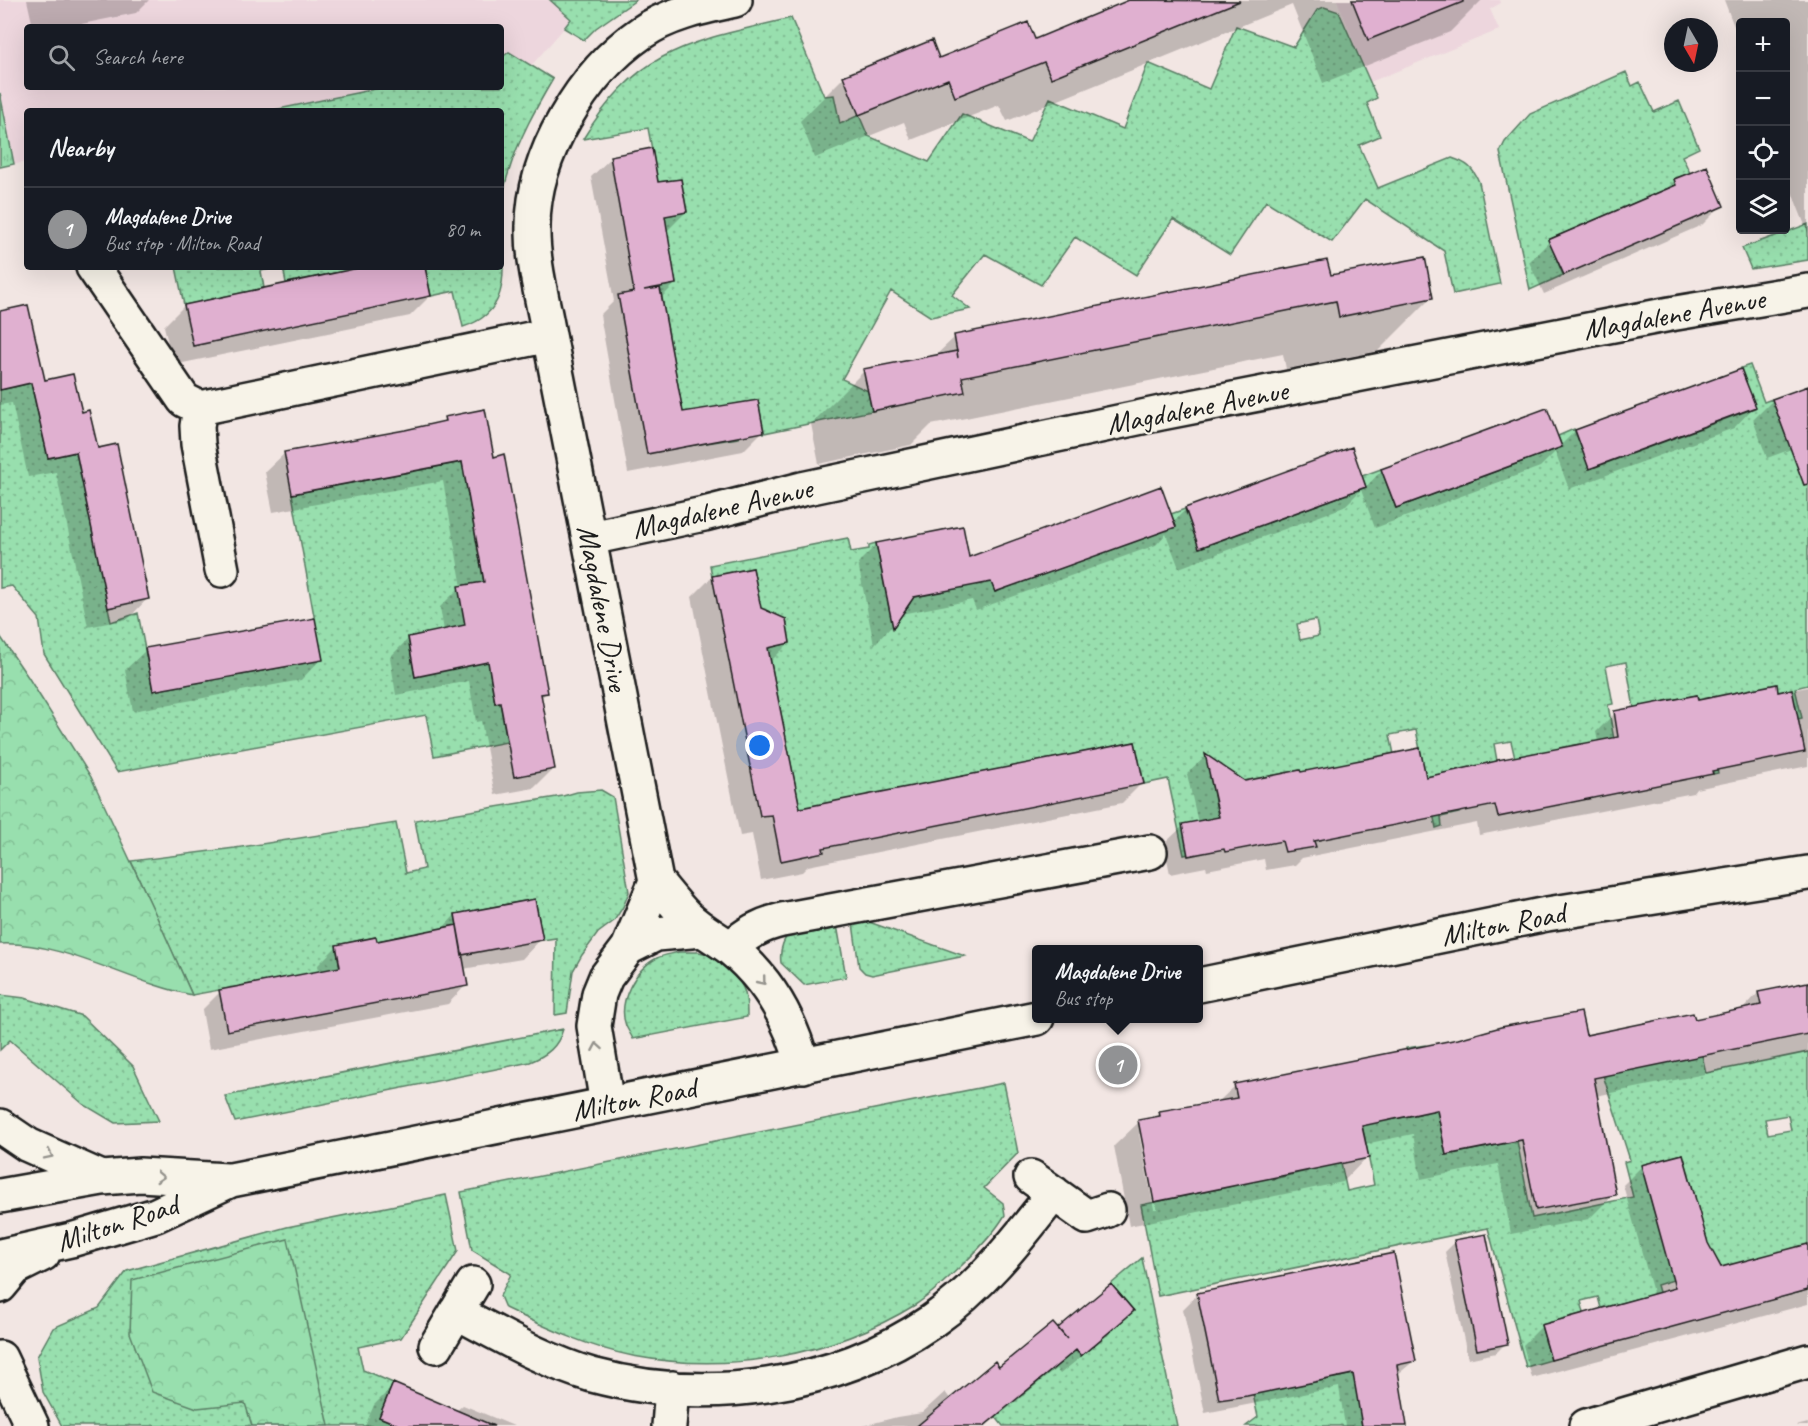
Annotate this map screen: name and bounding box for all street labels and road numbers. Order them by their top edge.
street label: Magdalene Avenue [1580,279,1770,349]
street label: Magdalene Avenue [1103,370,1293,443]
street label: Magdalene Avenue [628,468,818,547]
street label: Magdalene Drive [568,522,638,696]
street label: Milton Road [1438,893,1572,955]
street label: Milton Road [569,1068,703,1130]
street label: Milton Road [52,1184,186,1260]

